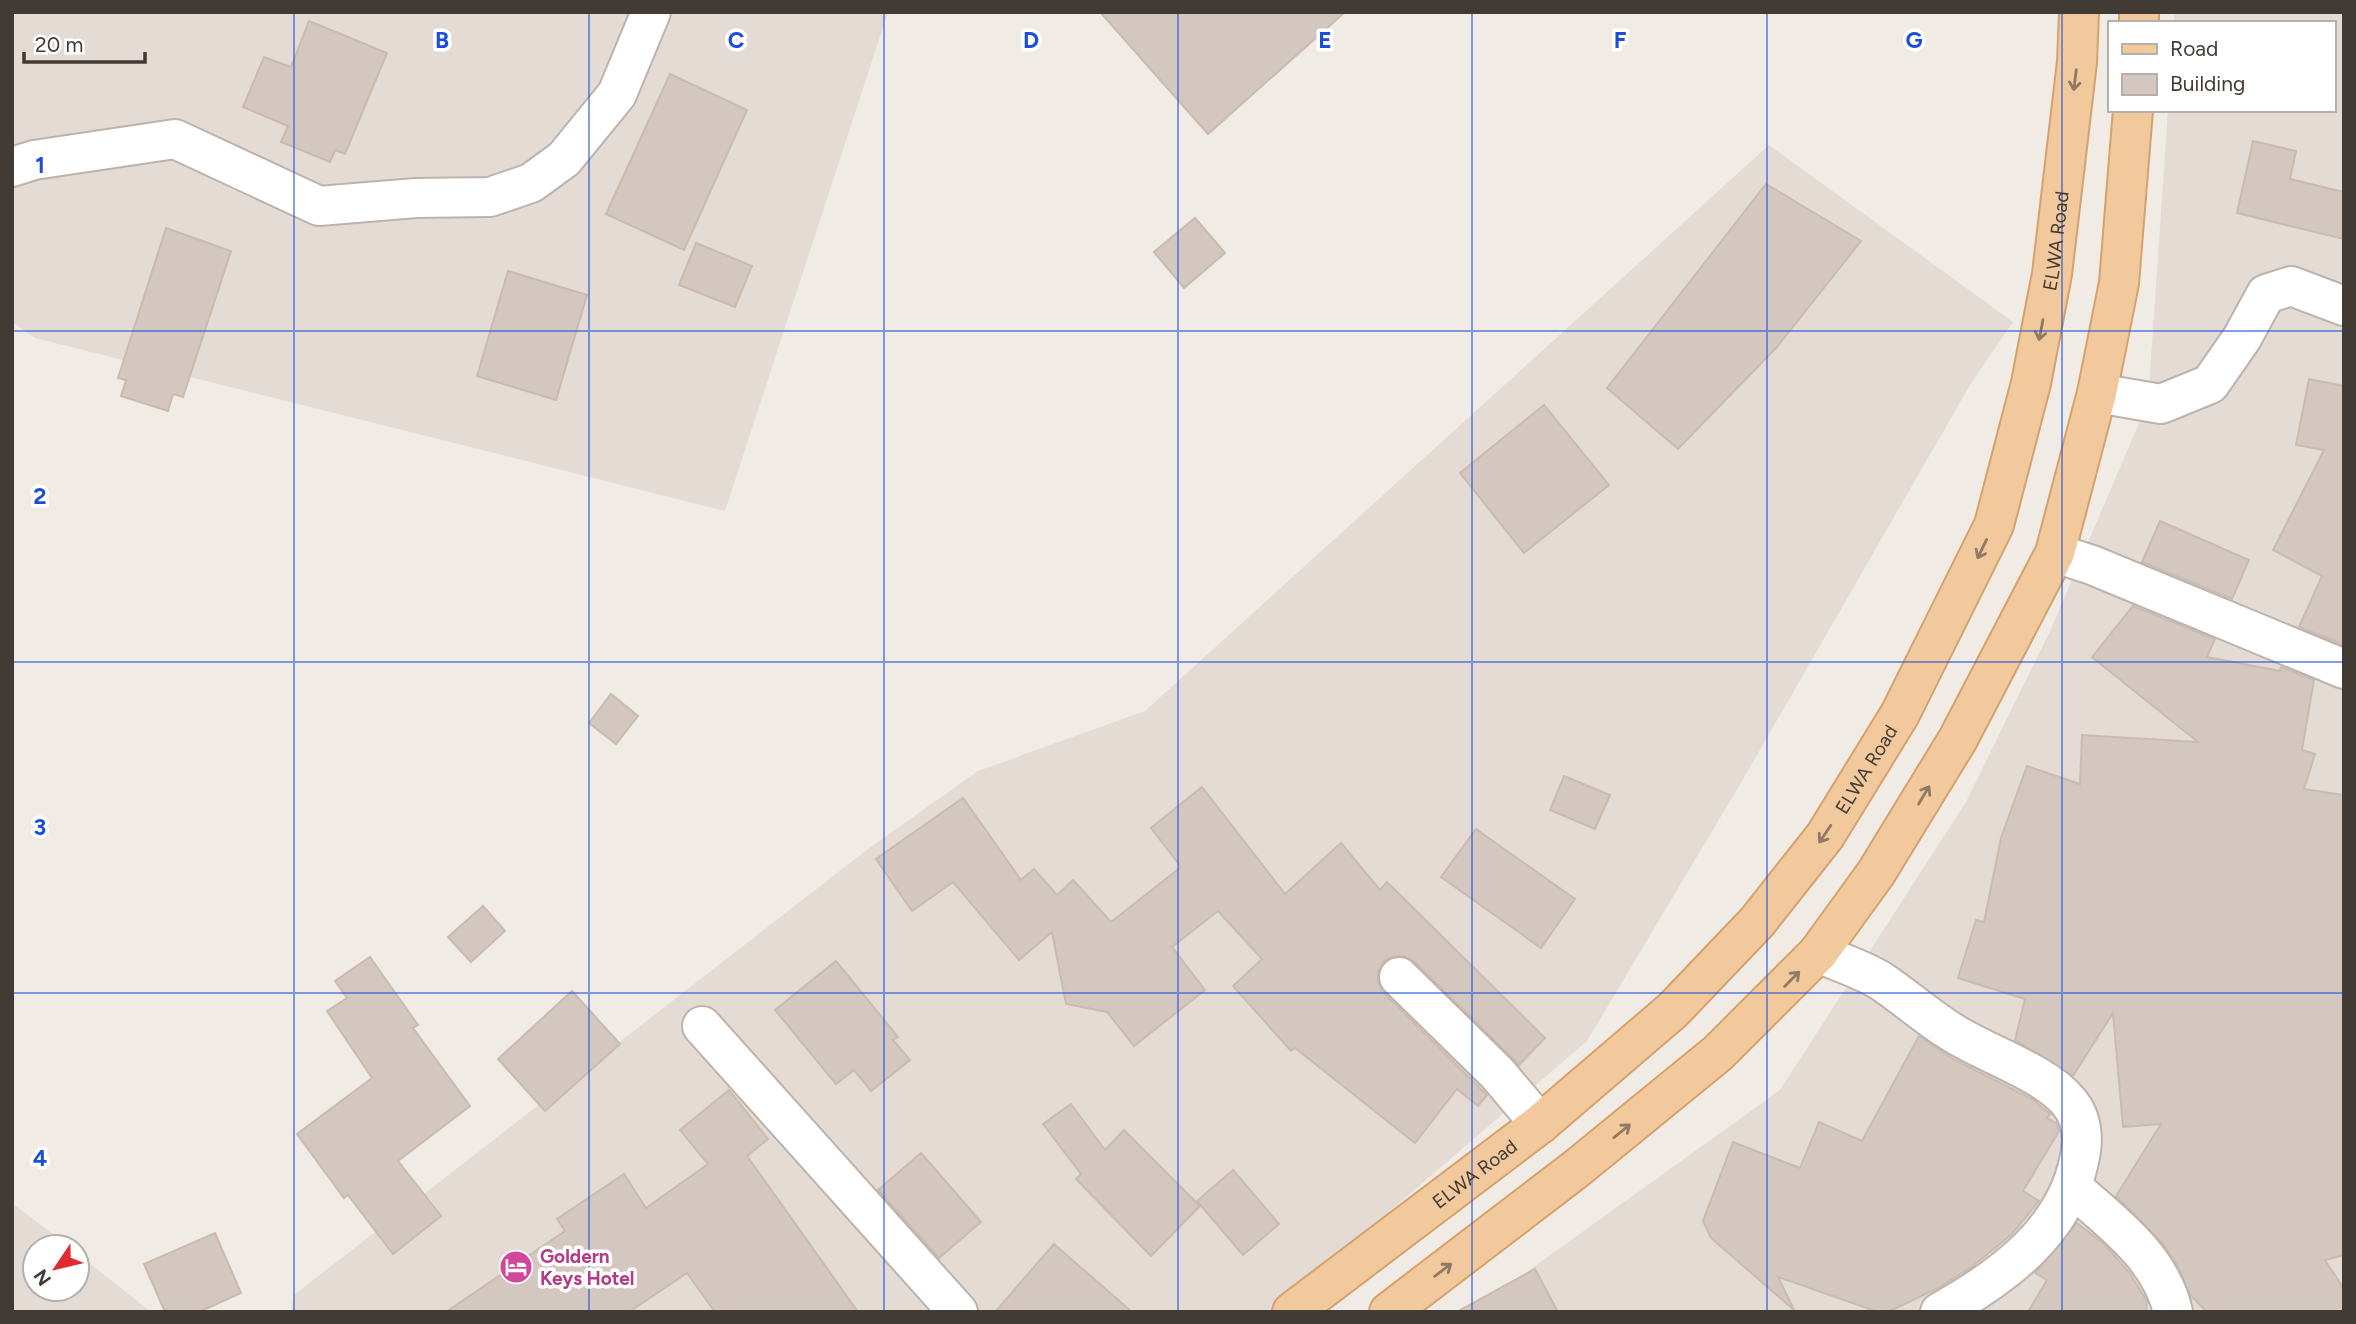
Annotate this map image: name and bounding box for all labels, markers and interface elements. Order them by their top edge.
scale bar [24,21,145,65]
legend [2108,21,2335,112]
text: B [435,26,449,54]
text: C [728,26,745,54]
text: D [1023,26,1039,54]
text: E [1318,26,1332,54]
text: F [1614,26,1627,54]
text: G [1905,26,1923,54]
text: 20 m [35,32,83,57]
text: Road [2170,36,2218,61]
one-way arrow [2069,68,2082,91]
text: Building [2170,71,2245,96]
text: 1 [35,151,45,179]
street label: ELWA Road [2038,190,2074,293]
one-way arrow [2034,318,2048,341]
text: 2 [33,482,47,510]
one-way arrow [1975,538,1988,559]
street label: ELWA Road [1830,721,1902,818]
one-way arrow [1917,785,1931,805]
text: 3 [34,813,46,841]
one-way arrow [1818,824,1832,843]
one-way arrow [1783,971,1800,988]
one-way arrow [1613,1123,1631,1138]
street label: ELWA Road [1428,1135,1522,1213]
text: 4 [33,1144,47,1172]
north arrow [21,1233,91,1303]
place label: Goldern Keys Hotel [540,1245,634,1290]
hotel icon: Goldern Keys Hotel [497,1248,535,1286]
one-way arrow [1433,1263,1452,1278]
text: N [29,1265,56,1290]

